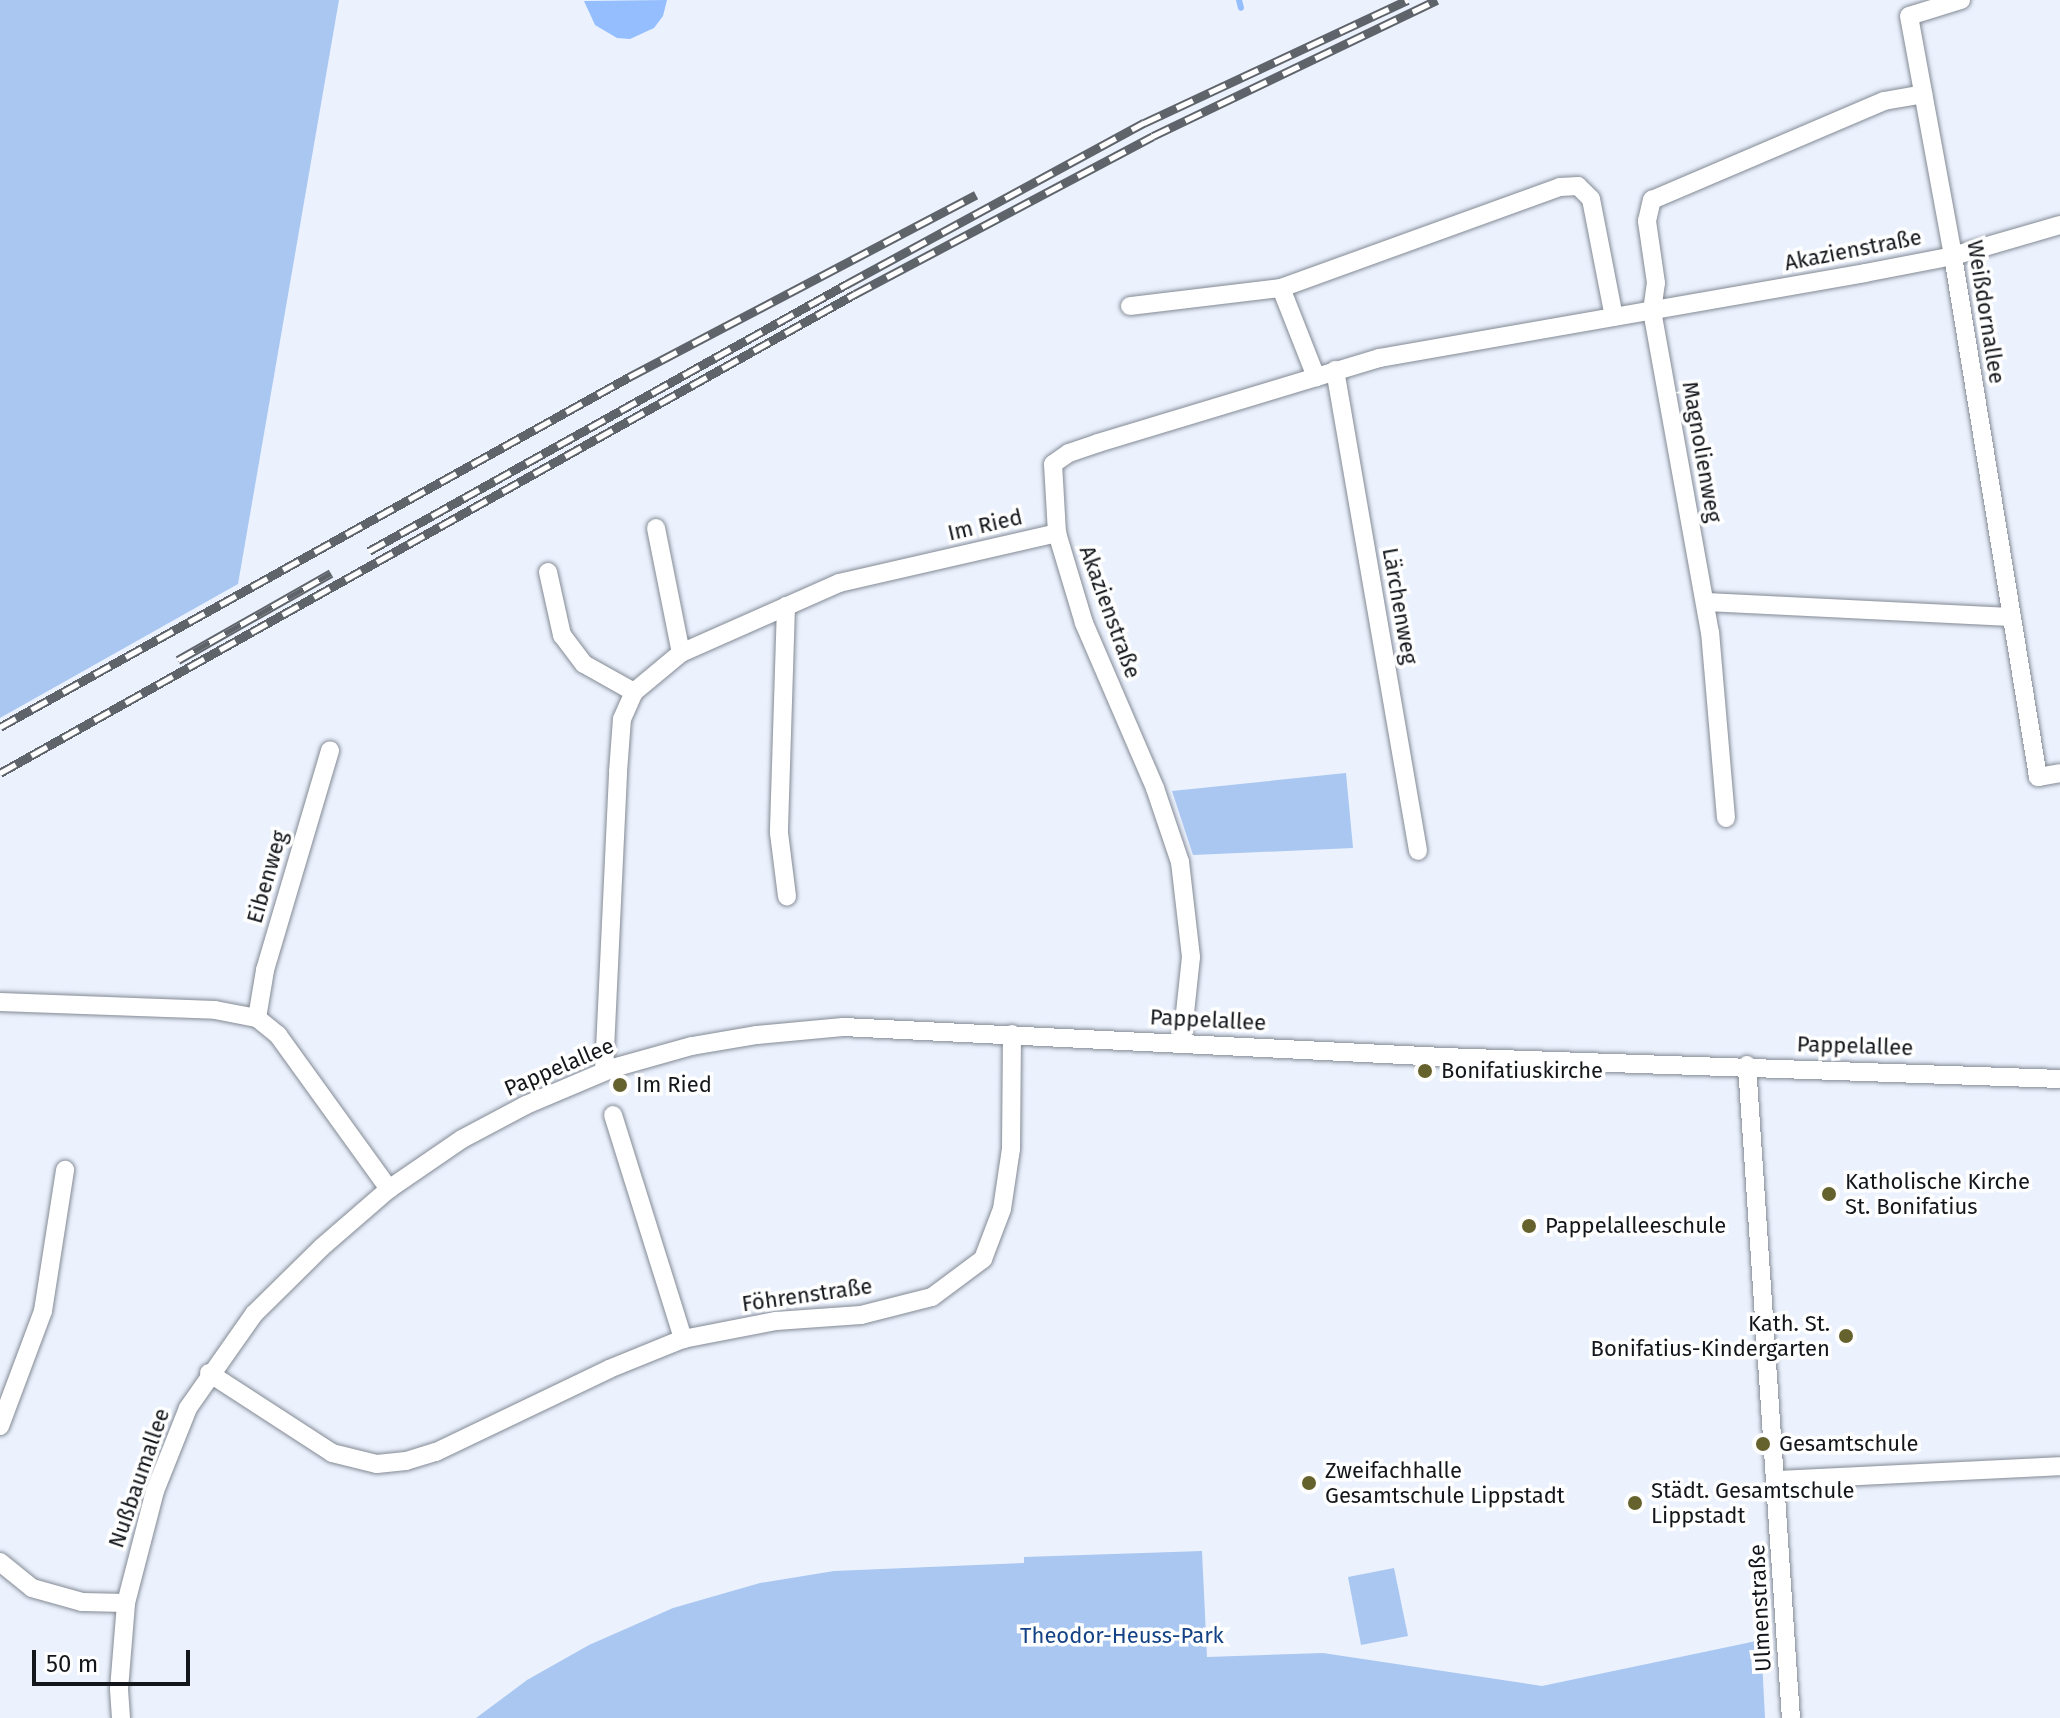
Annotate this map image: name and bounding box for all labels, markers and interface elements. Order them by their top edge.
street label: Akazienstraße [1782,224,1924,276]
street label: Weißdornallee [1962,238,2010,386]
street label: Magnolienweg [1677,379,1727,525]
street label: Im Ried [945,504,1025,546]
street label: Akazienstraße [1074,542,1146,682]
street label: Lärchenweg [1377,546,1423,666]
street label: Eibenweg [241,828,293,926]
street label: Pappelallee [1149,1004,1267,1036]
street label: Pappelallee [1796,1031,1914,1061]
street label: Pappelallee [500,1032,618,1102]
place label: Bonifatiuskirche [1441,1058,1603,1084]
marker: Bonifatiuskirche [1416,1062,1434,1080]
place label: Im Ried [636,1072,712,1098]
marker: Im Ried [611,1076,629,1094]
place label: Katholische Kirche St. Bonifatius [1845,1168,2030,1220]
marker: Katholische Kirche St. Bonifatius [1820,1185,1838,1203]
place label: Pappelalleeschule [1545,1213,1726,1239]
marker: Pappelalleeschule [1520,1217,1538,1235]
street label: Föhrenstraße [740,1273,874,1317]
place label: Kath. St. Bonifatius-Kindergarten [1591,1310,1830,1362]
marker: Kath. St. Bonifatius-Kindergarten [1837,1327,1855,1345]
street label: Nußbaumallee [103,1405,175,1551]
place label: Gesamtschule [1779,1431,1919,1457]
marker: Gesamtschule [1754,1435,1772,1453]
place label: Zweifachhalle Gesamtschule Lippstadt [1325,1457,1565,1508]
marker: Zweifachhalle Gesamtschule Lippstadt [1300,1474,1318,1492]
place label: Städt. Gesamtschule Lippstadt [1651,1477,1855,1528]
marker: Städt. Gesamtschule Lippstadt [1626,1494,1644,1512]
street label: Ulmenstraße [1743,1544,1777,1672]
park label: Theodor-Heuss-Park [1020,1623,1224,1649]
scale bar [36,1634,194,1684]
text: 50 m [46,1650,98,1678]

